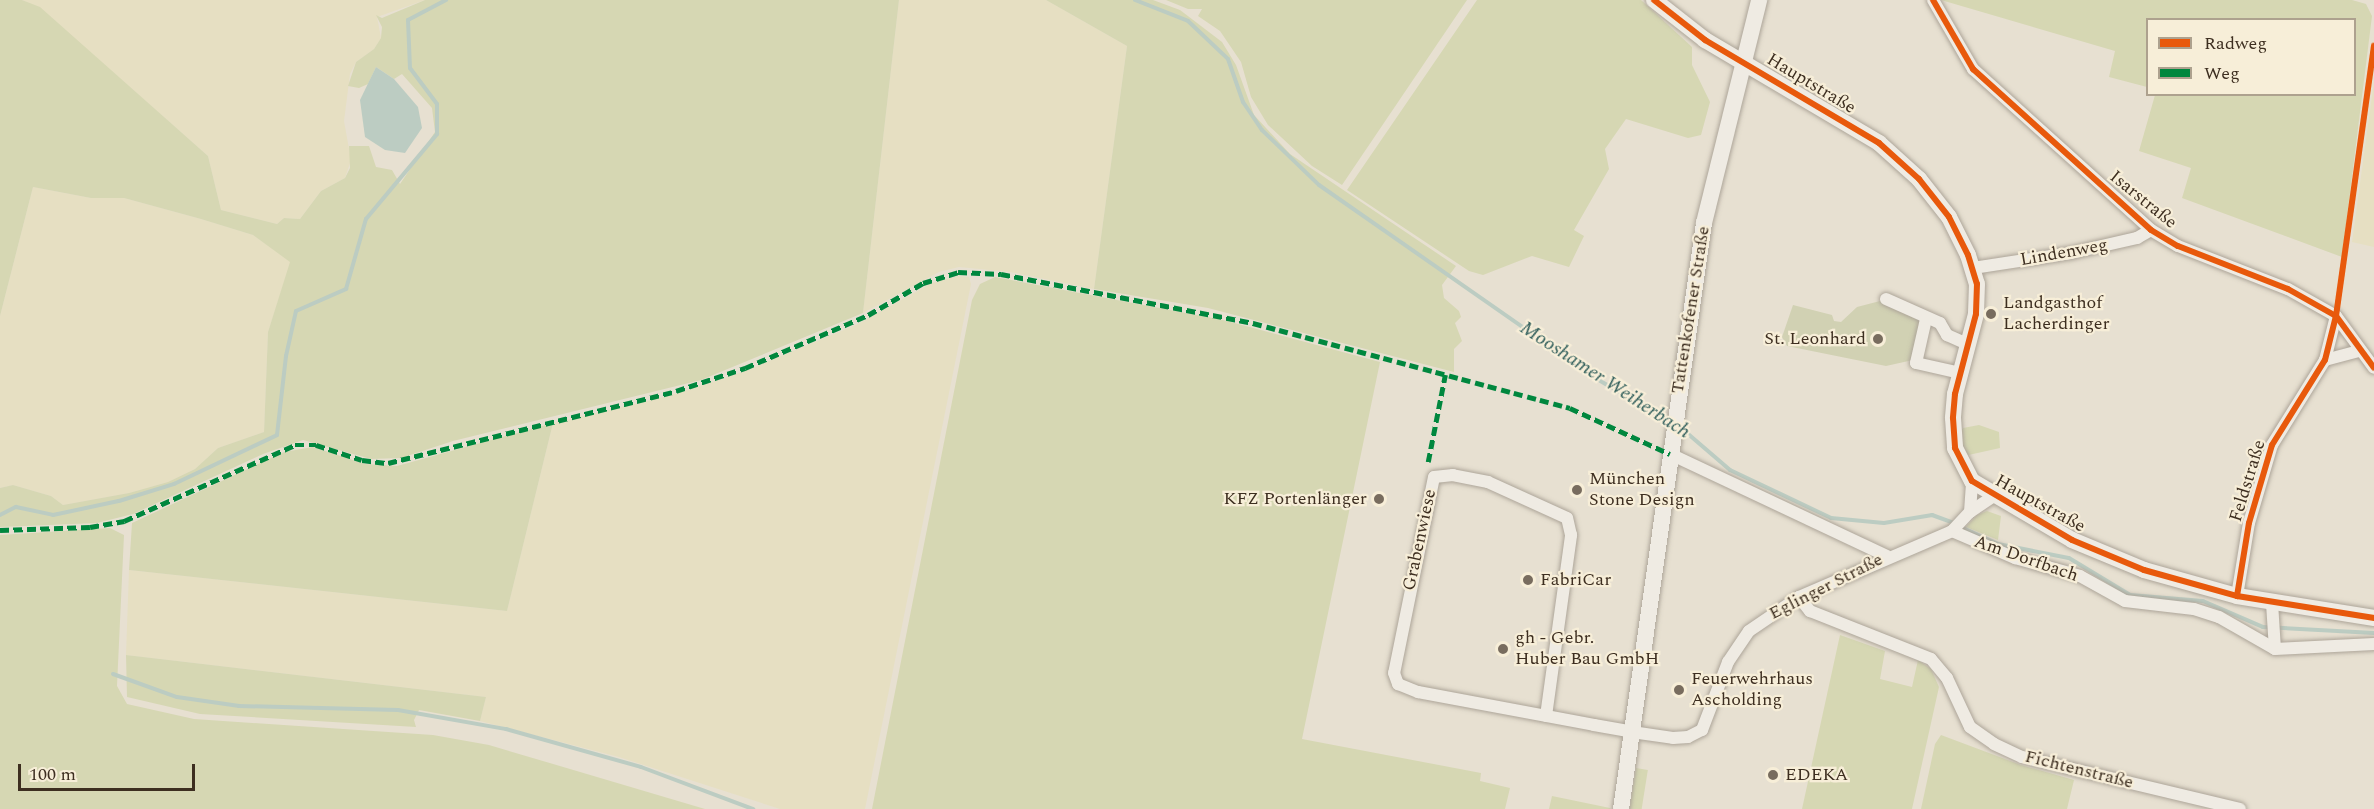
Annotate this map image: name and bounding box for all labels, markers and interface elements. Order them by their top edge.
legend [2146,18,2356,96]
text: Radweg [2204,30,2267,57]
street label: Hauptstraße [1763,49,1859,119]
text: Weg [2204,60,2240,87]
street label: Isarstraße [2105,166,2181,234]
street label: Tattenkofener Straße [1667,225,1715,395]
street label: Lindenweg [2018,235,2110,271]
place label: Landgasthof Lacherdinger [2003,293,2110,336]
marker: Landgasthof Lacherdinger [1984,307,1998,321]
water label: Mooshamer Weiherbach [1515,316,1695,444]
place label: St. Leonhard [1764,328,1866,350]
marker: St. Leonhard [1871,332,1885,346]
street label: Feldstraße [2225,437,2271,525]
place label: München Stone Design [1589,469,1695,512]
street label: Hauptstraße [1991,470,2089,538]
marker: München Stone Design [1570,483,1584,497]
street label: Grabenwiese [1399,487,1441,593]
place label: KFZ Portenlänger [1224,488,1367,510]
marker: KFZ Portenlänger [1372,492,1386,506]
street label: Am Dorfbach [1971,531,2081,587]
street label: Eglinger Straße [1766,549,1886,625]
place label: FabriCar [1540,569,1611,591]
marker: FabriCar [1521,573,1535,587]
place label: gh - Gebr. Huber Bau GmbH [1515,628,1659,670]
marker: gh - Gebr. Huber Bau GmbH [1496,642,1510,656]
place label: Feuerwehrhaus Ascholding [1691,669,1813,712]
marker: Feuerwehrhaus Ascholding [1672,683,1686,697]
street label: Fichtenstraße [2023,746,2135,794]
scale bar [21,752,198,790]
text: 100 m [29,761,76,788]
place label: EDEKA [1785,764,1848,786]
marker: EDEKA [1766,768,1780,782]

